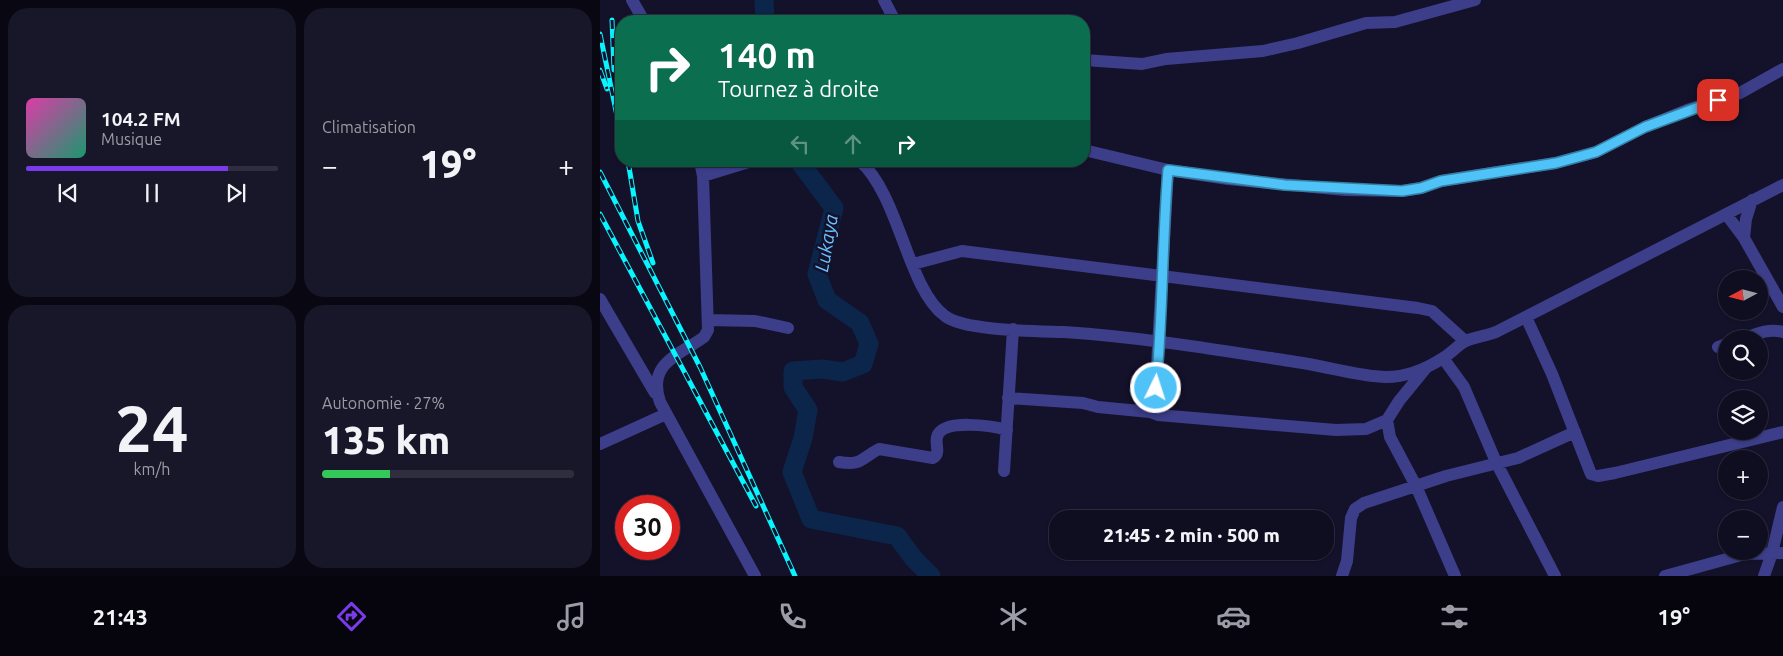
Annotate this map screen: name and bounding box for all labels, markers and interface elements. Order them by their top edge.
icon: right [635,35,700,100]
text: 140 m [718,35,816,75]
text: Tournez à droite [718,76,879,101]
pin [1697,79,1739,121]
icon: arrive [1704,86,1732,114]
text: 104.2 FM [101,108,181,130]
text: Climatisation [322,118,416,136]
text: Musique [101,130,162,148]
icon: left [786,130,814,158]
icon: ahead [839,130,867,158]
icon: right [892,130,920,158]
text: 19° [420,143,476,185]
text: − [322,150,338,181]
text: + [558,150,574,181]
icon: previous [54,179,82,207]
icon: pause [138,179,166,207]
icon: next [222,179,250,207]
water label: Lukaya [810,213,842,273]
north arrow [1718,270,1768,320]
map controls [1718,270,1768,560]
button: search [1718,330,1768,380]
position arrow [1129,361,1181,413]
button: layers [1718,390,1768,440]
text: 24 [115,391,189,464]
text: Autonomie · 27% [322,394,445,412]
text: 135 km [322,419,450,461]
button: + [1718,450,1768,500]
text: km/h [134,460,170,478]
speed limit sign: 30 [615,495,680,560]
button: − [1718,510,1768,560]
text: 21:45 · 2 min · 500 m [1103,524,1280,546]
icon: directions [334,599,369,634]
icon: music [554,599,589,634]
icon: phone [775,599,810,634]
icon: climate [996,599,1031,634]
icon: car [1216,599,1251,634]
icon: filters [1437,599,1472,634]
text: 21:43 [93,604,148,629]
text: 19° [1657,604,1690,629]

